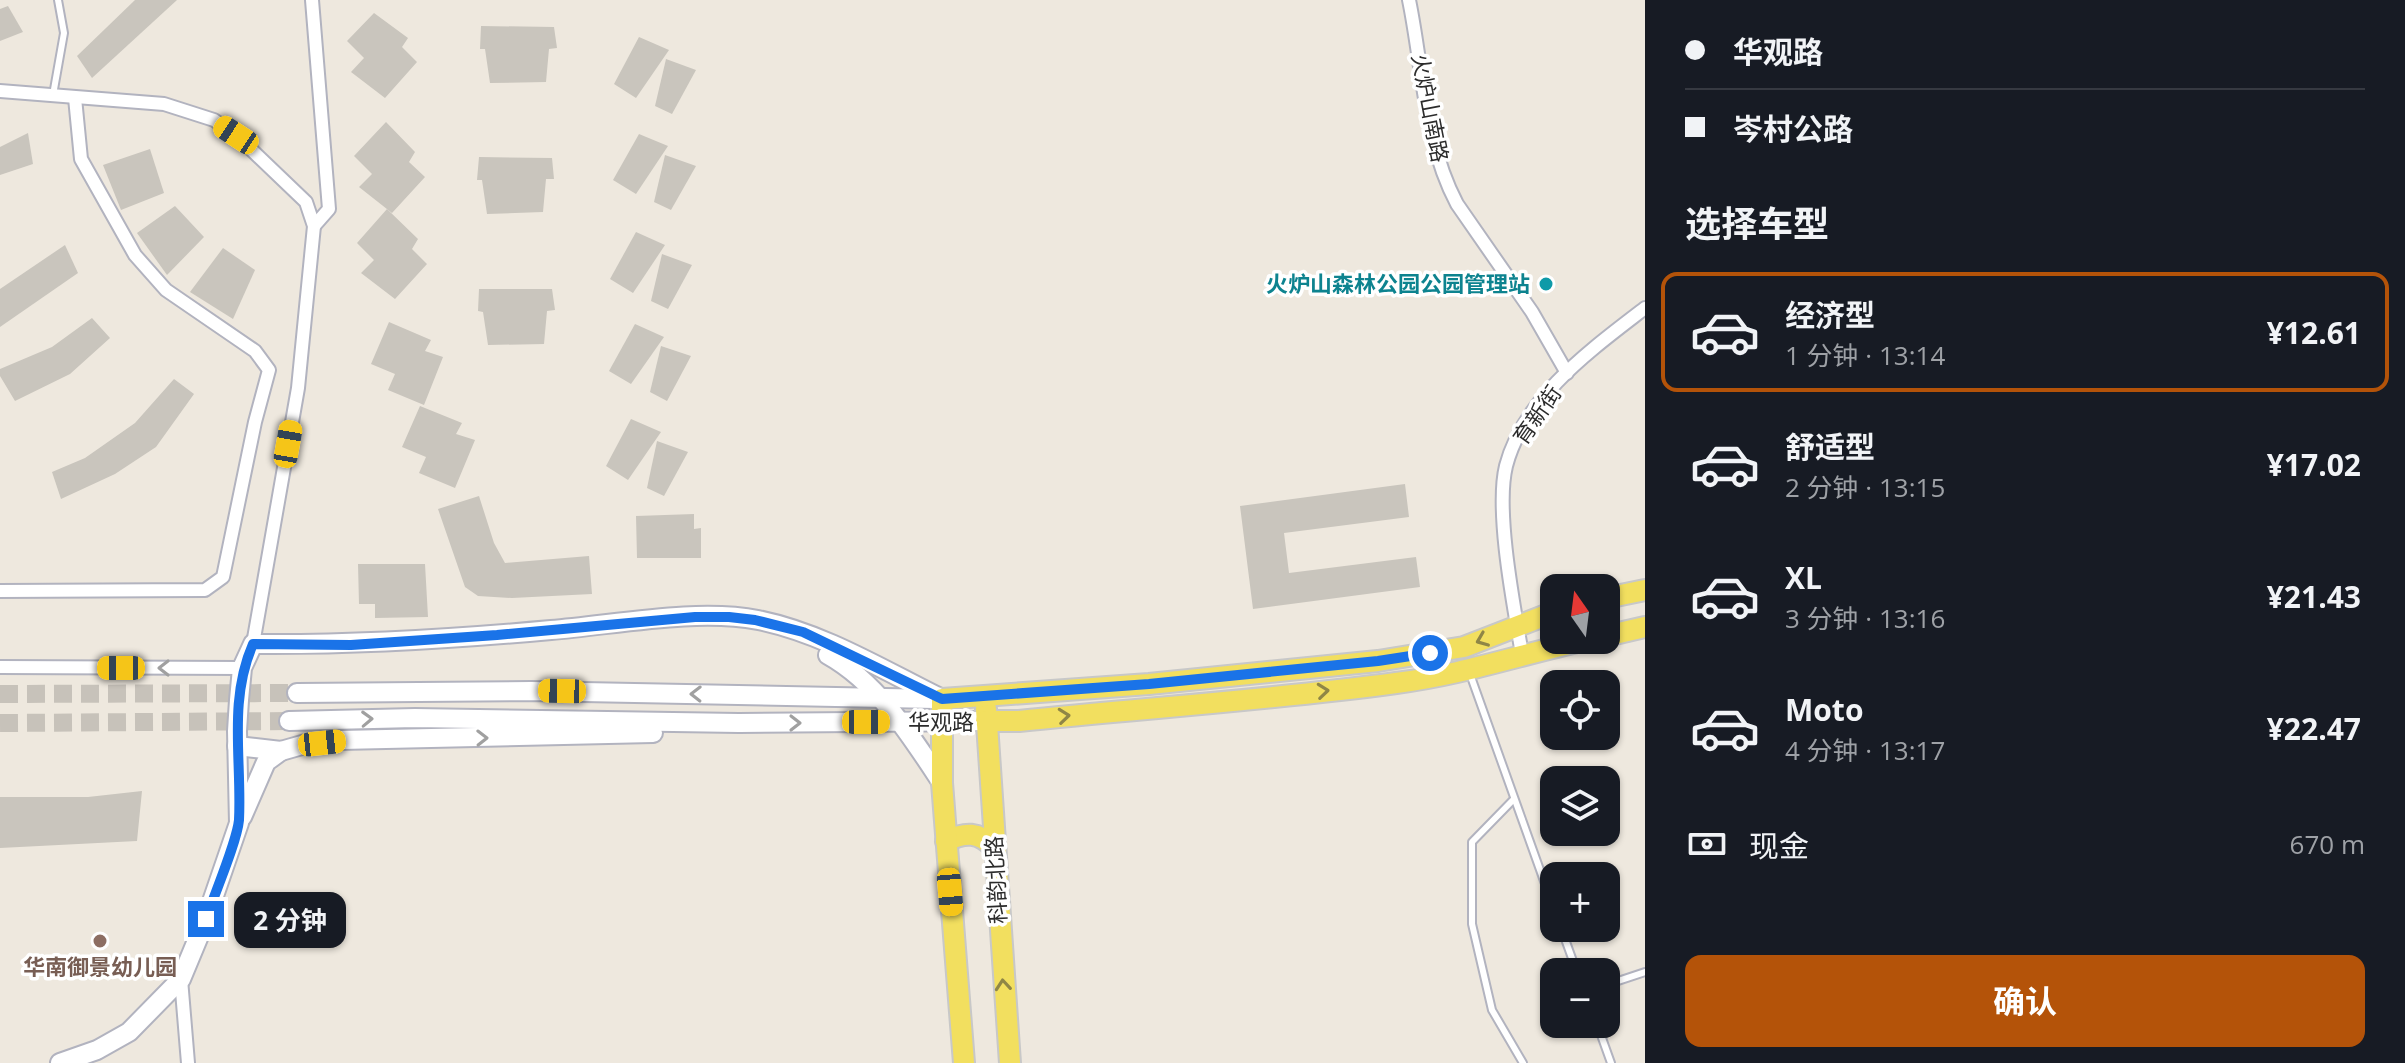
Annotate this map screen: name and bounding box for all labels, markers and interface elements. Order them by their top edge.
text: 华观路 [1733,31,1823,72]
street label: 火炉山南路 [1406,51,1456,165]
text: 岑村公路 [1733,108,1853,149]
car [209,112,263,158]
text: 选择车型 [1685,199,1829,248]
place label: 火炉山森林公园公园管理站 [1266,268,1530,298]
marker: 火炉山森林公园公园管理站 [1537,275,1555,293]
text: 经济型 [1785,294,1875,335]
icon: car [1689,296,1761,368]
text: ¥12.61 [2267,312,2361,353]
text: 1 分钟 · 13:14 [1785,337,1945,373]
street label: 育新街 [1505,379,1567,450]
car [272,418,304,470]
text: 舒适型 [1785,426,1875,467]
icon: car [1689,428,1761,500]
text: ¥17.02 [2267,444,2361,485]
text: 2 分钟 · 13:15 [1785,469,1945,505]
text: XL [1785,557,1822,598]
icon: car [1689,560,1761,632]
north arrow [1540,574,1620,654]
map controls [1540,574,1620,1038]
text: ¥21.43 [2267,576,2361,617]
text: 3 分钟 · 13:16 [1785,600,1945,636]
one-way arrow [1476,630,1490,647]
route start [1412,635,1448,671]
car [97,656,145,680]
one-way arrow [157,659,170,677]
button: locate [1540,670,1620,750]
car [538,679,586,703]
one-way arrow [1317,683,1330,700]
one-way arrow [689,685,702,703]
text: Moto [1785,689,1863,730]
icon: car [1689,692,1761,764]
street label: 华观路 [908,706,974,736]
one-way arrow [1058,708,1071,725]
text: ¥22.47 [2267,708,2361,749]
one-way arrow [361,710,374,728]
car [842,710,890,734]
one-way arrow [789,714,802,732]
car [297,729,347,757]
one-way arrow [476,729,489,747]
text: 4 分钟 · 13:17 [1785,732,1945,768]
button: layers [1540,766,1620,846]
icon: cash [1685,822,1729,866]
text: 现金 [1749,825,1809,866]
text: 670 m [2290,826,2365,862]
street label: 科韵北路 [978,835,1012,925]
button: + [1540,862,1620,942]
car [936,867,964,917]
callout: 2 分钟 [234,891,346,947]
route end [188,901,224,937]
text: 2 分钟 [253,902,327,938]
marker: 华南御景幼儿园 [91,932,109,950]
place label: 华南御景幼儿园 [23,951,177,981]
button: 确认 [1685,955,2365,1047]
button: − [1540,958,1620,1038]
one-way arrow [995,978,1012,991]

